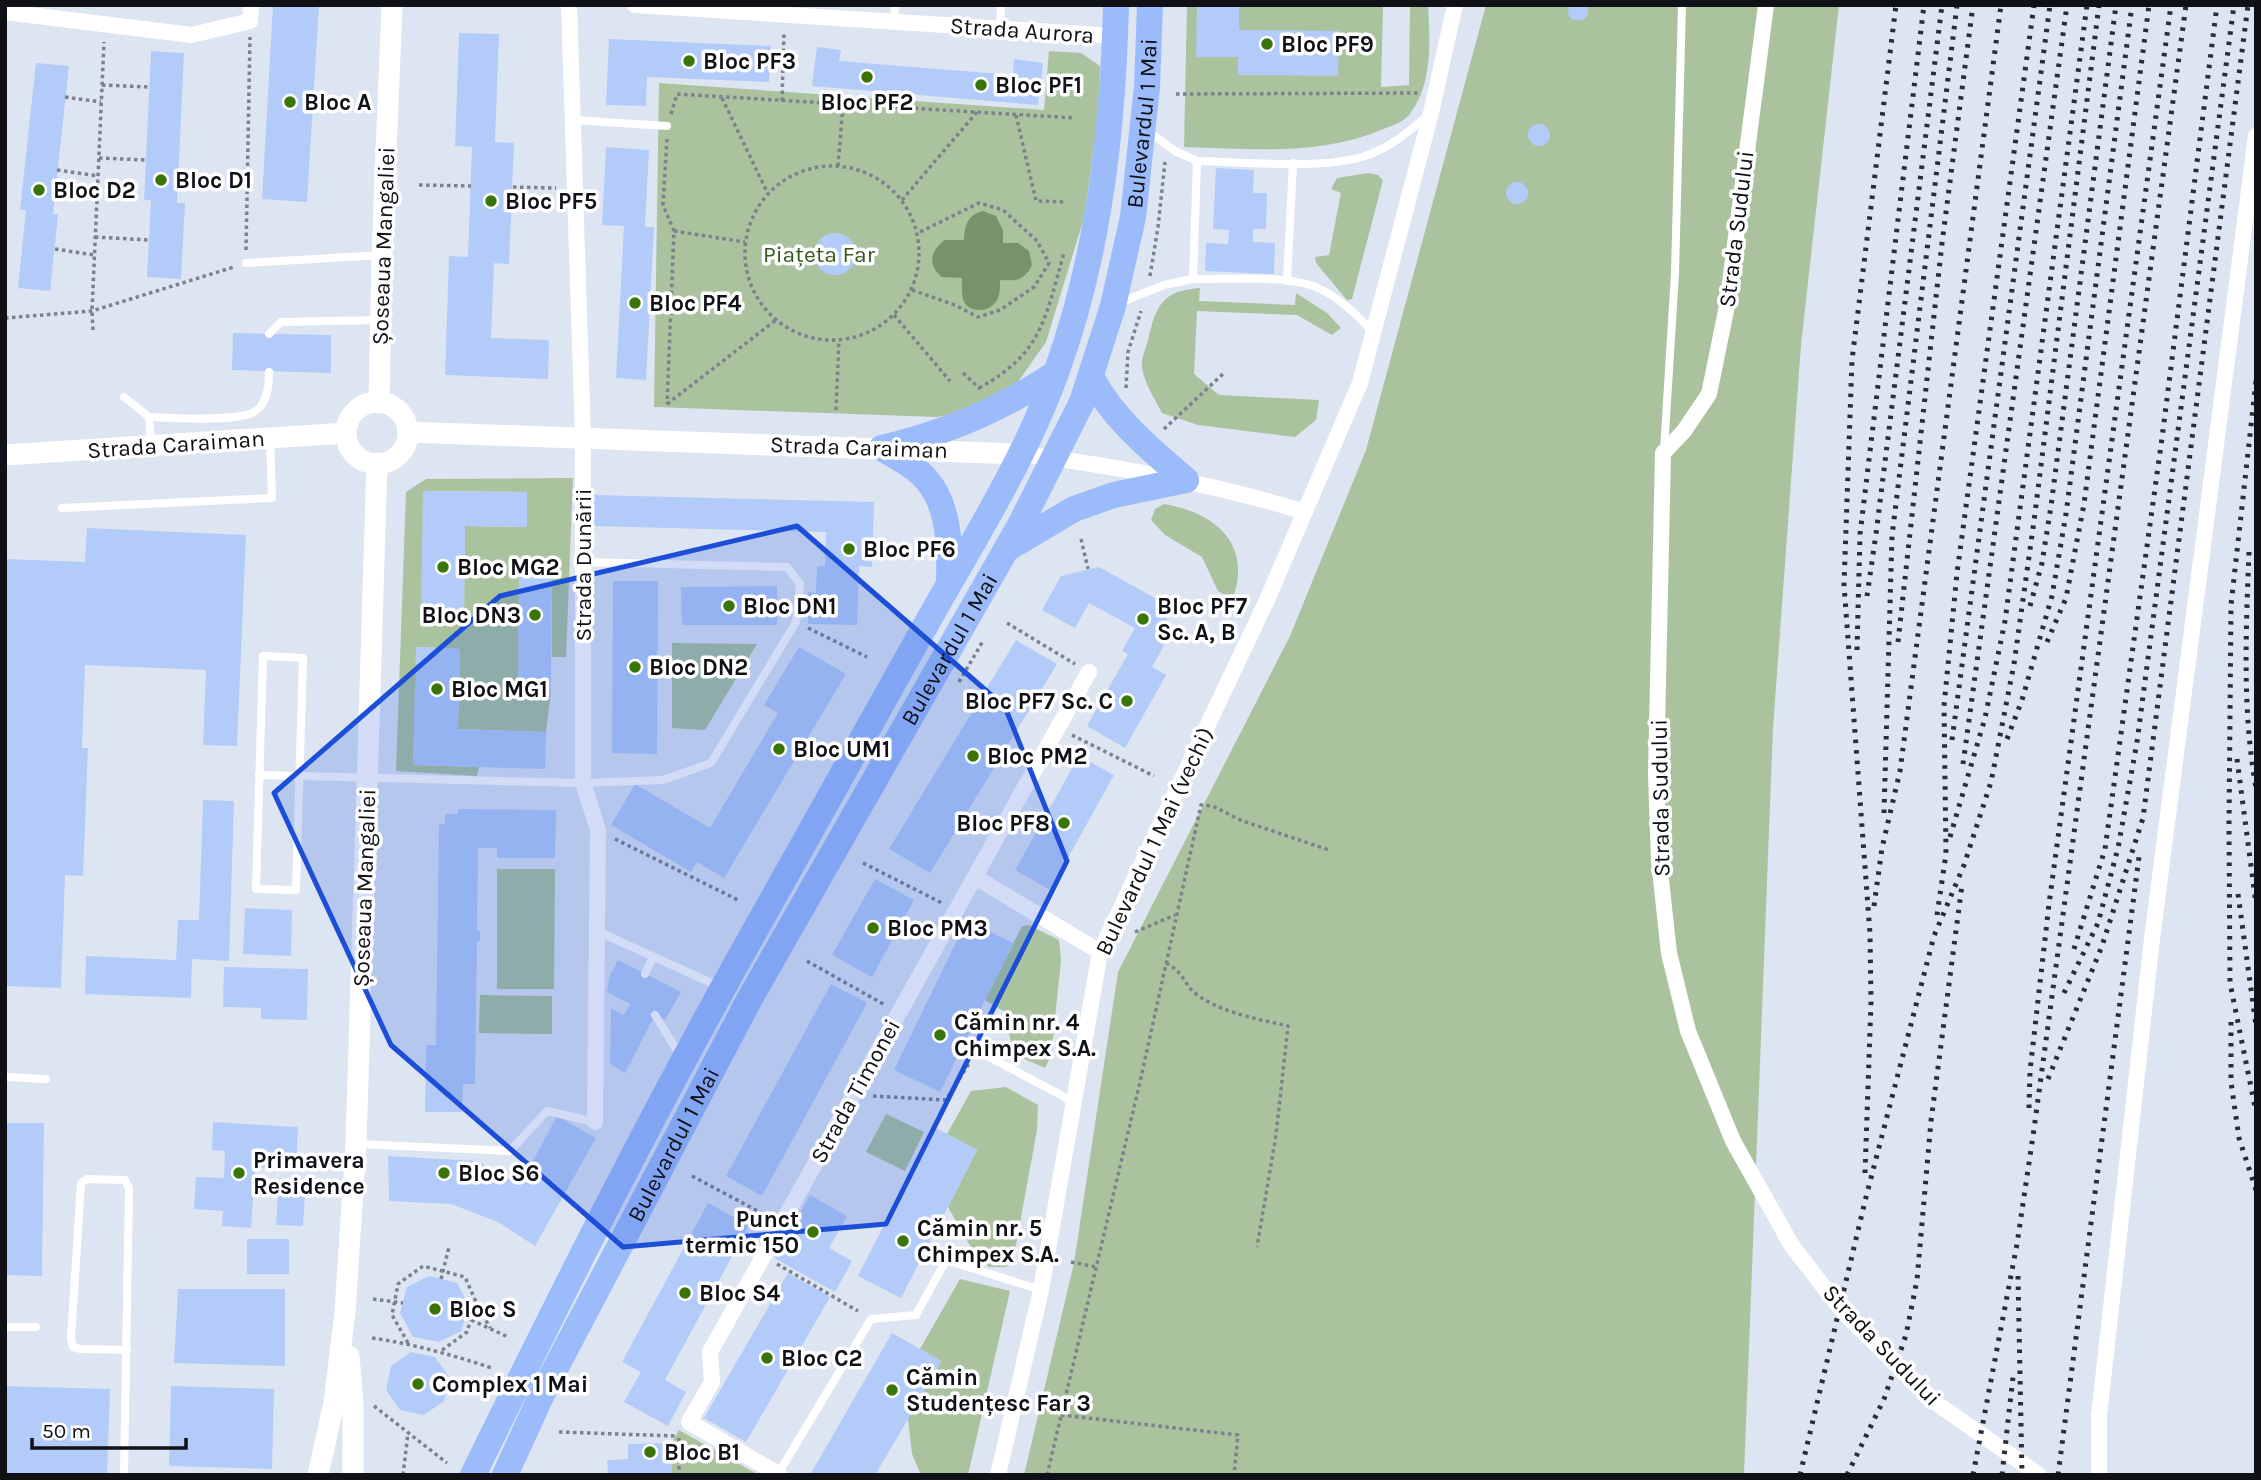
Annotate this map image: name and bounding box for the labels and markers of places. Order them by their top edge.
place label: Bloc PF9 [1281,31,1374,58]
marker: Bloc PF9 [1259,36,1275,52]
place label: Bloc PF3 [703,48,796,75]
marker: Bloc PF3 [681,53,697,69]
marker: Bloc PF2 [859,69,875,85]
place label: Bloc PF1 [995,72,1082,99]
marker: Bloc PF1 [973,77,989,93]
place label: Bloc A [304,89,371,116]
place label: Bloc PF2 [821,89,913,116]
marker: Bloc A [282,94,298,110]
place label: Bloc D1 [175,167,252,194]
marker: Bloc D1 [153,172,169,188]
place label: Bloc D2 [53,177,136,204]
marker: Bloc D2 [31,182,47,198]
place label: Bloc PF5 [505,188,597,215]
marker: Bloc PF5 [483,193,499,209]
place label: Bloc PF4 [649,290,742,317]
marker: Bloc PF4 [627,295,643,311]
place label: Bloc PF6 [863,536,956,563]
marker: Bloc PF6 [841,541,857,557]
place label: Bloc MG2 [457,554,560,581]
marker: Bloc MG2 [435,559,451,575]
place label: Bloc DN1 [743,593,836,620]
place label: Bloc PF7 Sc. A, B [1157,593,1248,646]
marker: Bloc DN1 [721,598,737,614]
place label: Bloc DN3 [421,602,521,629]
marker: Bloc DN3 [527,607,543,623]
marker: Bloc PF7 Sc. A, B [1135,611,1151,627]
place label: Bloc DN2 [649,654,748,681]
marker: Bloc DN2 [627,659,643,675]
place label: Bloc MG1 [451,676,548,703]
marker: Bloc MG1 [429,681,445,697]
place label: Bloc PF7 Sc. C [965,688,1113,715]
marker: Bloc PF7 Sc. C [1119,693,1135,709]
place label: Bloc UM1 [793,736,890,763]
marker: Bloc UM1 [771,741,787,757]
place label: Bloc PM2 [987,743,1087,770]
marker: Bloc PM2 [965,748,981,764]
place label: Bloc PF8 [956,810,1050,837]
marker: Bloc PF8 [1056,815,1072,831]
place label: Bloc PM3 [887,915,988,942]
marker: Bloc PM3 [865,920,881,936]
place label: Cămin nr. 4 Chimpex S.A. [954,1009,1096,1062]
marker: Cămin nr. 4 Chimpex S.A. [932,1027,948,1043]
place label: Primavera Residence [253,1147,365,1200]
place label: Bloc S6 [458,1160,540,1187]
marker: Primavera Residence [231,1165,247,1181]
marker: Bloc S6 [436,1165,452,1181]
place label: Punct termic 150 [685,1206,799,1259]
place label: Cămin nr. 5 Chimpex S.A. [917,1215,1059,1268]
marker: Punct termic 150 [805,1224,821,1240]
marker: Cămin nr. 5 Chimpex S.A. [895,1233,911,1249]
place label: Bloc S4 [699,1280,781,1307]
marker: Bloc S4 [677,1285,693,1301]
place label: Bloc S [449,1296,517,1323]
marker: Bloc S [427,1301,443,1317]
place label: Bloc C2 [781,1345,862,1372]
marker: Bloc C2 [759,1350,775,1366]
place label: Cămin Studențesc Far 3 [906,1364,1091,1417]
place label: Complex 1 Mai [432,1371,588,1398]
marker: Complex 1 Mai [410,1376,426,1392]
marker: Cămin Studențesc Far 3 [884,1382,900,1398]
place label: Bloc B1 [664,1439,740,1466]
marker: Bloc B1 [642,1444,658,1460]

